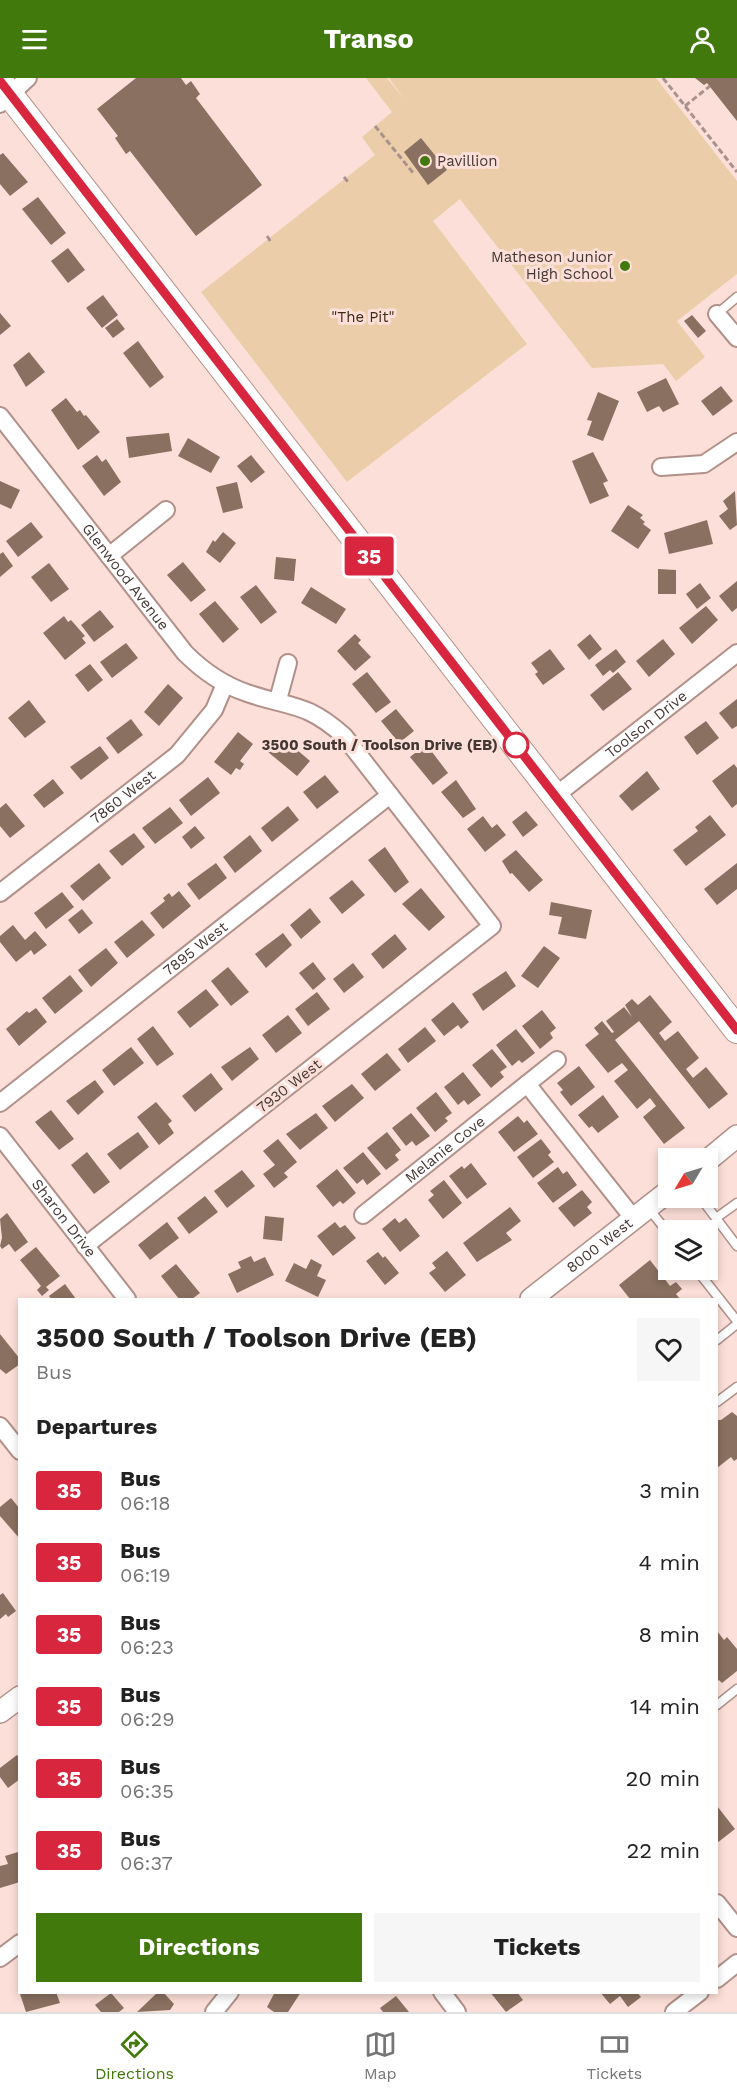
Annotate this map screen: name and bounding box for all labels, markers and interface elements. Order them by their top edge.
icon: menu [18,23,51,56]
text: Transo [323,23,414,55]
icon: person [686,23,719,56]
place label: Pavillion [437,152,498,170]
marker: Pavillion [418,154,432,168]
place label: Matheson Junior High School [491,248,613,283]
marker: Matheson Junior High School [618,259,632,273]
park label: "The Pit" [331,308,395,326]
street label: Glenwood Avenue [78,520,173,634]
line badge: 35 [342,536,396,576]
text: 35 [357,544,381,569]
street label: Toolson Drive [602,687,691,762]
marker: 3500 South / Toolson Drive (EB) [503,732,529,758]
place label: 3500 South / Toolson Drive (EB) [262,736,498,754]
street label: 7860 West [87,766,160,828]
street label: 7895 West [160,917,232,980]
street label: 7930 West [253,1055,325,1117]
street label: Melanie Cove [401,1112,489,1187]
north arrow [658,1148,718,1208]
map controls [658,1148,718,1280]
street label: Sharon Drive [28,1175,100,1261]
street label: 8000 West [563,1214,637,1277]
button: layers [658,1220,718,1280]
button: heart [637,1318,700,1381]
text: 3500 South / Toolson Drive (EB) [36,1321,477,1354]
text: Bus [36,1360,72,1384]
text: Departures [36,1414,157,1439]
text: Bus [120,1466,160,1491]
text: 35 [57,1478,81,1503]
text: 3 min [639,1478,700,1503]
text: 06:18 [120,1491,171,1515]
text: Bus [120,1538,160,1563]
text: 35 [57,1550,81,1575]
text: 4 min [639,1550,700,1575]
text: 06:19 [120,1563,171,1587]
text: Bus [120,1610,160,1635]
text: 35 [57,1622,81,1647]
text: 8 min [639,1622,700,1647]
text: 06:23 [120,1635,174,1659]
text: Bus [120,1682,160,1707]
text: 35 [57,1694,81,1719]
text: 14 min [630,1694,700,1719]
text: 06:29 [120,1707,175,1731]
text: Bus [120,1754,160,1779]
text: 35 [57,1766,81,1791]
text: 20 min [626,1766,700,1791]
text: 06:35 [120,1779,174,1803]
text: Bus [120,1826,160,1851]
text: 35 [57,1838,81,1863]
text: 22 min [626,1838,700,1863]
text: 06:37 [120,1851,173,1875]
button: Directions [36,1913,362,1982]
button: Tickets [374,1913,700,1982]
tab: Directions [95,2028,174,2083]
tab: Map [364,2028,397,2083]
tab: Tickets [587,2028,642,2083]

